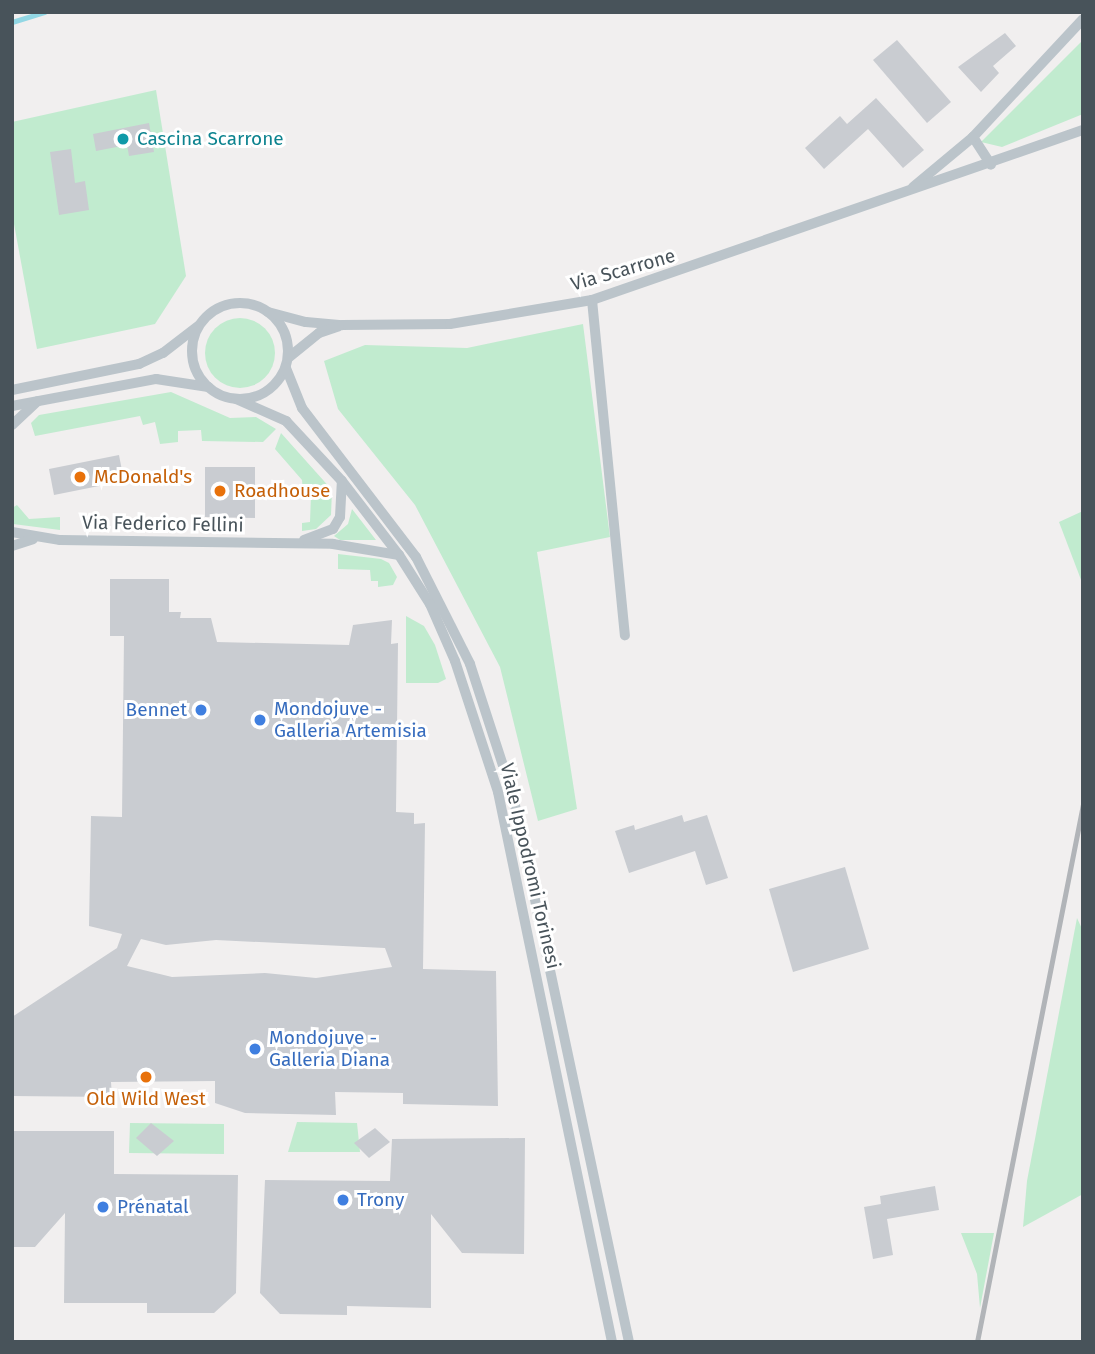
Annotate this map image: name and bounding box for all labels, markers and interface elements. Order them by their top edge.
place label: Cascina Scarrone [137,128,284,150]
marker: Cascina Scarrone [115,131,131,147]
street label: Via Scarrone [568,244,678,296]
place label: McDonald's [94,466,192,488]
marker: McDonald's [72,469,88,485]
place label: Roadhouse [234,480,330,502]
marker: Roadhouse [212,483,228,499]
street label: Via Federico Fellini [82,511,244,537]
place label: Mondojuve - Galleria Artemisia [274,698,427,742]
place label: Bennet [126,699,187,721]
marker: Bennet [193,702,209,718]
marker: Mondojuve - Galleria Artemisia [252,712,268,728]
street label: Viale Ippodromi Torinesi [495,761,565,971]
place label: Mondojuve - Galleria Diana [269,1027,390,1071]
marker: Mondojuve - Galleria Diana [247,1041,263,1057]
marker: Old Wild West [138,1069,154,1085]
place label: Old Wild West [86,1088,206,1110]
place label: Trony [357,1189,404,1211]
marker: Trony [335,1192,351,1208]
place label: Prénatal [117,1196,189,1218]
marker: Prénatal [95,1199,111,1215]

